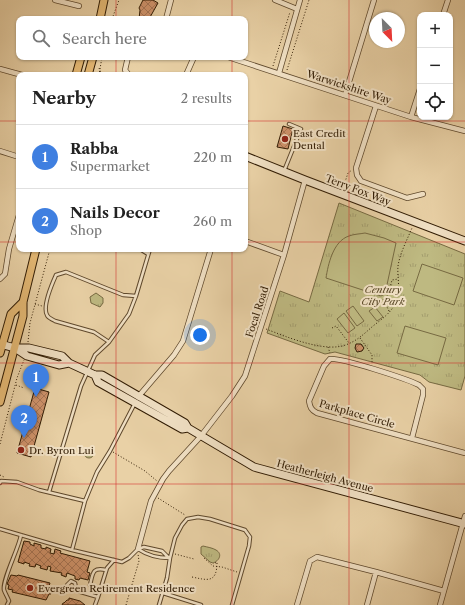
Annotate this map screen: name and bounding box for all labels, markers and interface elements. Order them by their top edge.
north arrow [369,12,405,48]
map controls [417,12,453,120]
button: + [417,12,453,48]
search box [16,16,248,60]
icon: search [30,27,52,49]
text: Search here [62,29,147,48]
button: − [417,48,453,84]
street label: Warwickshire Way [304,67,393,107]
button: locate [417,84,453,120]
text: Nearby [32,88,96,108]
text: 2 results [181,90,232,106]
place label: East Credit Dental [293,127,346,152]
marker: East Credit Dental [280,134,290,144]
text: Rabba [70,139,118,158]
text: 1 [42,149,48,165]
text: 220 m [193,149,232,165]
text: Supermarket [70,158,150,174]
street label: Terry Fox Way [323,172,393,209]
text: Nails Decor [70,203,160,222]
text: 2 [41,213,49,229]
text: 260 m [193,213,232,229]
text: Shop [70,222,102,238]
park label: Century City Park [361,283,405,308]
street label: Focal Road [243,285,271,339]
your location [190,325,210,345]
pin: 1 [23,364,49,397]
street label: Parkplace Circle [318,397,397,431]
pin: 2 [11,405,37,438]
place label: Dr. Byron Lui [29,444,94,457]
marker: Dr. Byron Lui [16,445,26,455]
street label: Heatherleigh Avenue [275,457,375,495]
place label: Evergreen Retirement Residence [38,582,195,595]
marker: Evergreen Retirement Residence [25,583,35,593]

